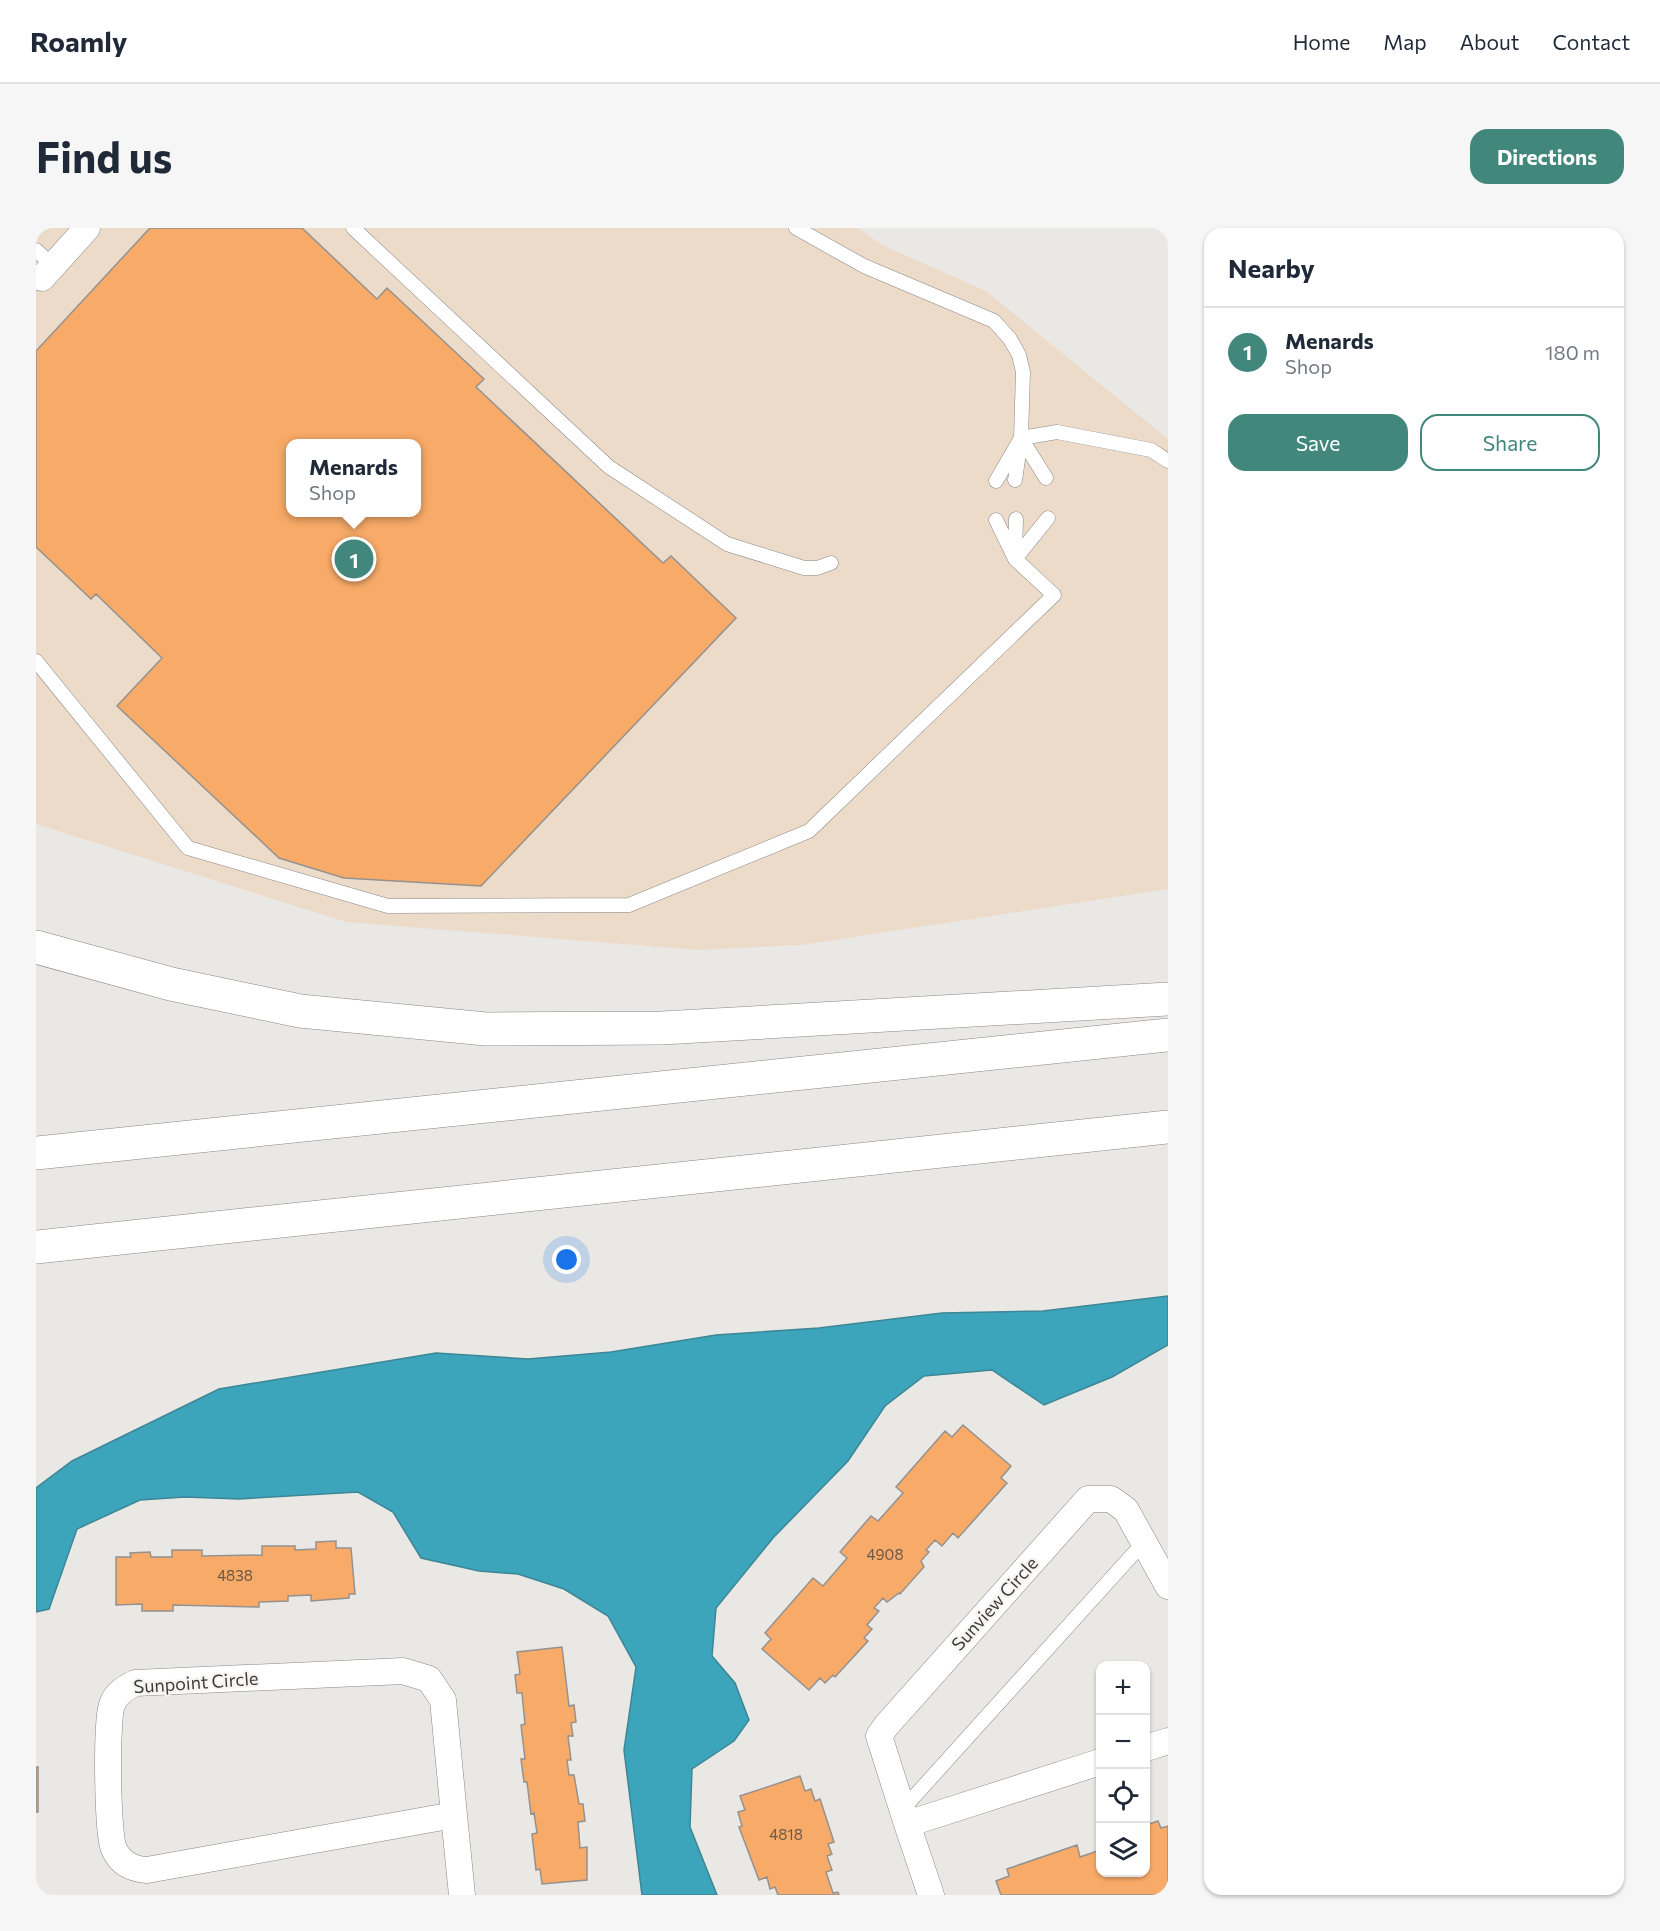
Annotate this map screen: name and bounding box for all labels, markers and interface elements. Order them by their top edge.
text: Roamly [30,24,127,58]
text: Home [1293,29,1350,54]
text: Map [1383,29,1427,54]
text: About [1460,29,1519,54]
text: Contact [1552,29,1630,54]
button: Directions [1470,129,1624,184]
text: Find us [36,130,172,182]
text: Nearby [1228,252,1315,283]
text: Menards [1285,327,1374,354]
text: 1 [1243,340,1252,364]
text: 180 m [1545,340,1600,364]
text: Shop [1285,354,1332,378]
button: Save [1228,414,1408,471]
button: Share [1420,414,1600,471]
popup [286,439,421,517]
text: Menards [309,453,398,480]
text: Shop [309,480,356,504]
pin: 1 [334,536,374,582]
your location [552,1245,581,1274]
house number: 4908 [867,1545,904,1563]
street label: Sunview Circle [946,1552,1042,1655]
house number: 4838 [217,1566,253,1584]
map controls [1096,1661,1150,1877]
button: + [1096,1661,1150,1715]
street label: Sunpoint Circle [133,1667,259,1697]
button: − [1096,1715,1150,1769]
button: locate [1096,1769,1150,1823]
button: layers [1096,1823,1150,1877]
house number: 4818 [769,1825,803,1843]

